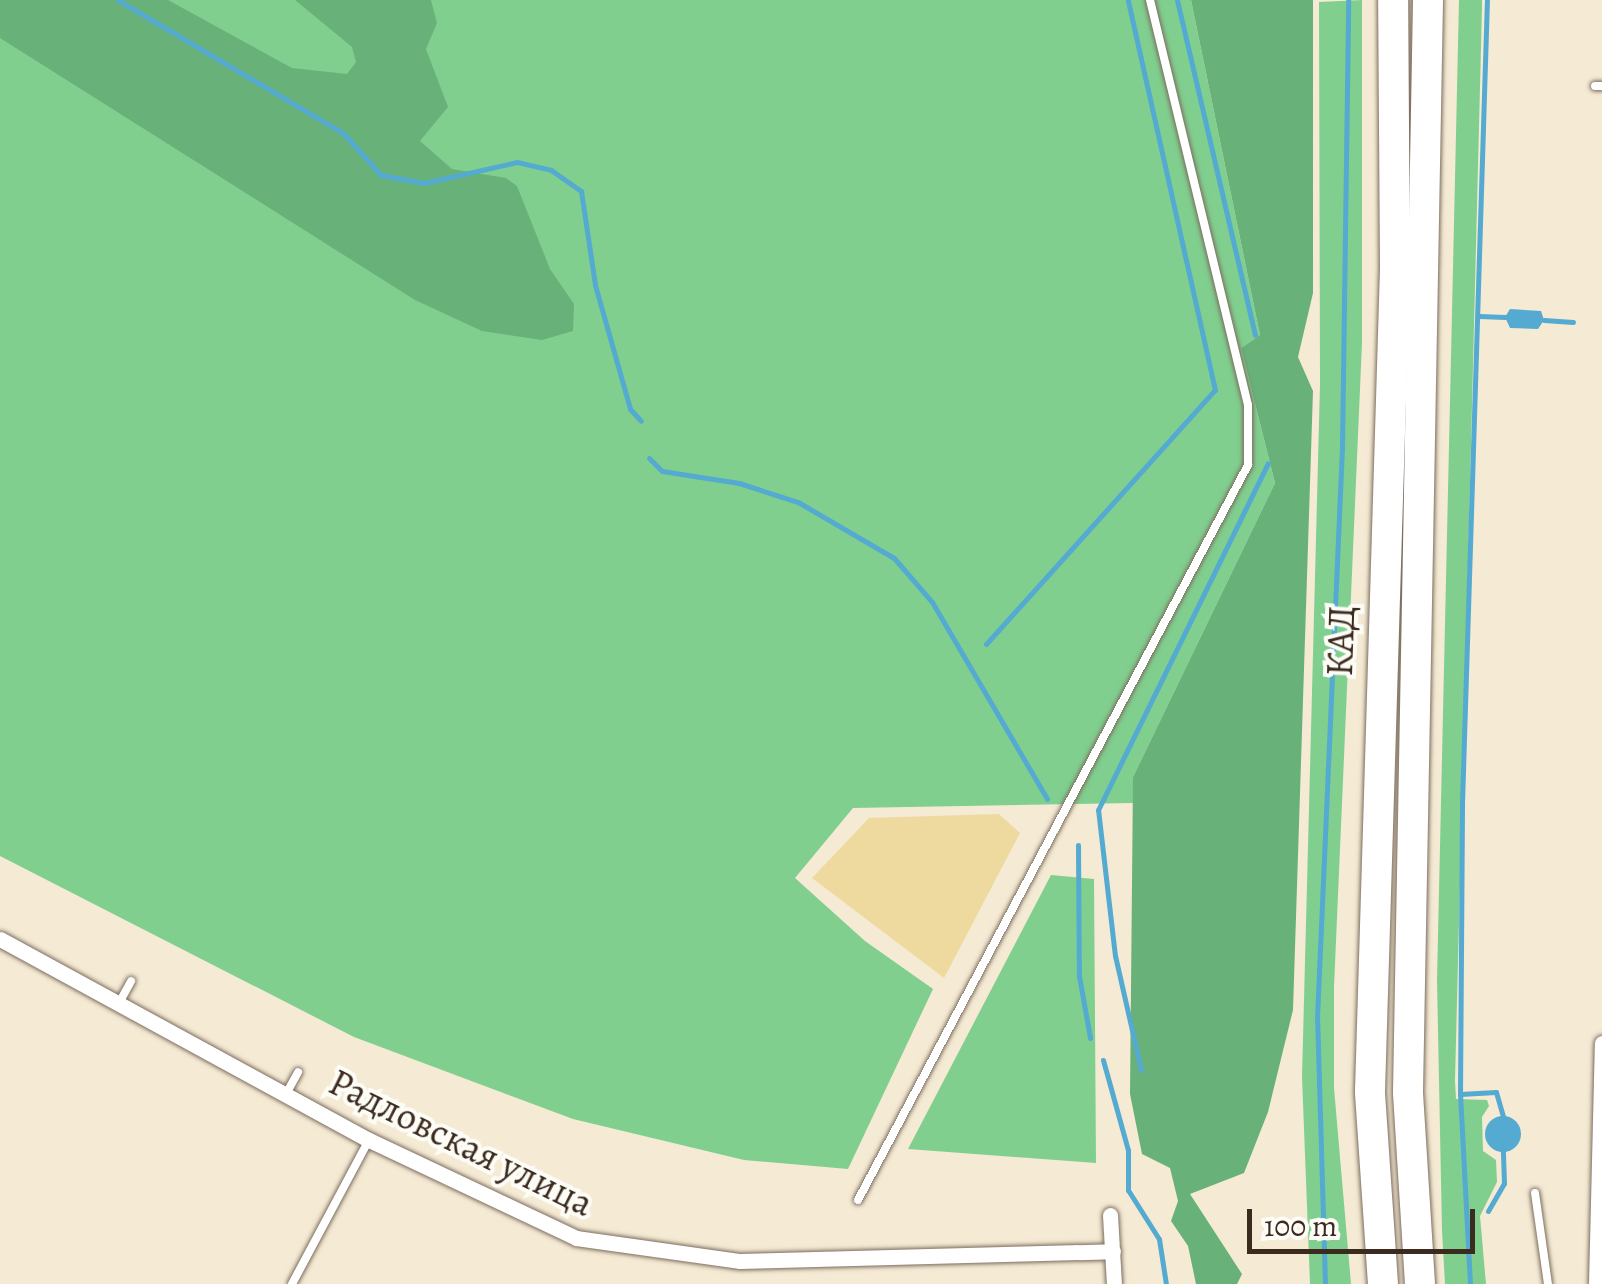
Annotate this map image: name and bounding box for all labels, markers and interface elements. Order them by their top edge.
street label: КАД [1317,605,1365,677]
street label: Радловская улица [321,1059,601,1227]
scale bar [1252,1189,1480,1251]
text: 100 m [1264,1206,1337,1246]

